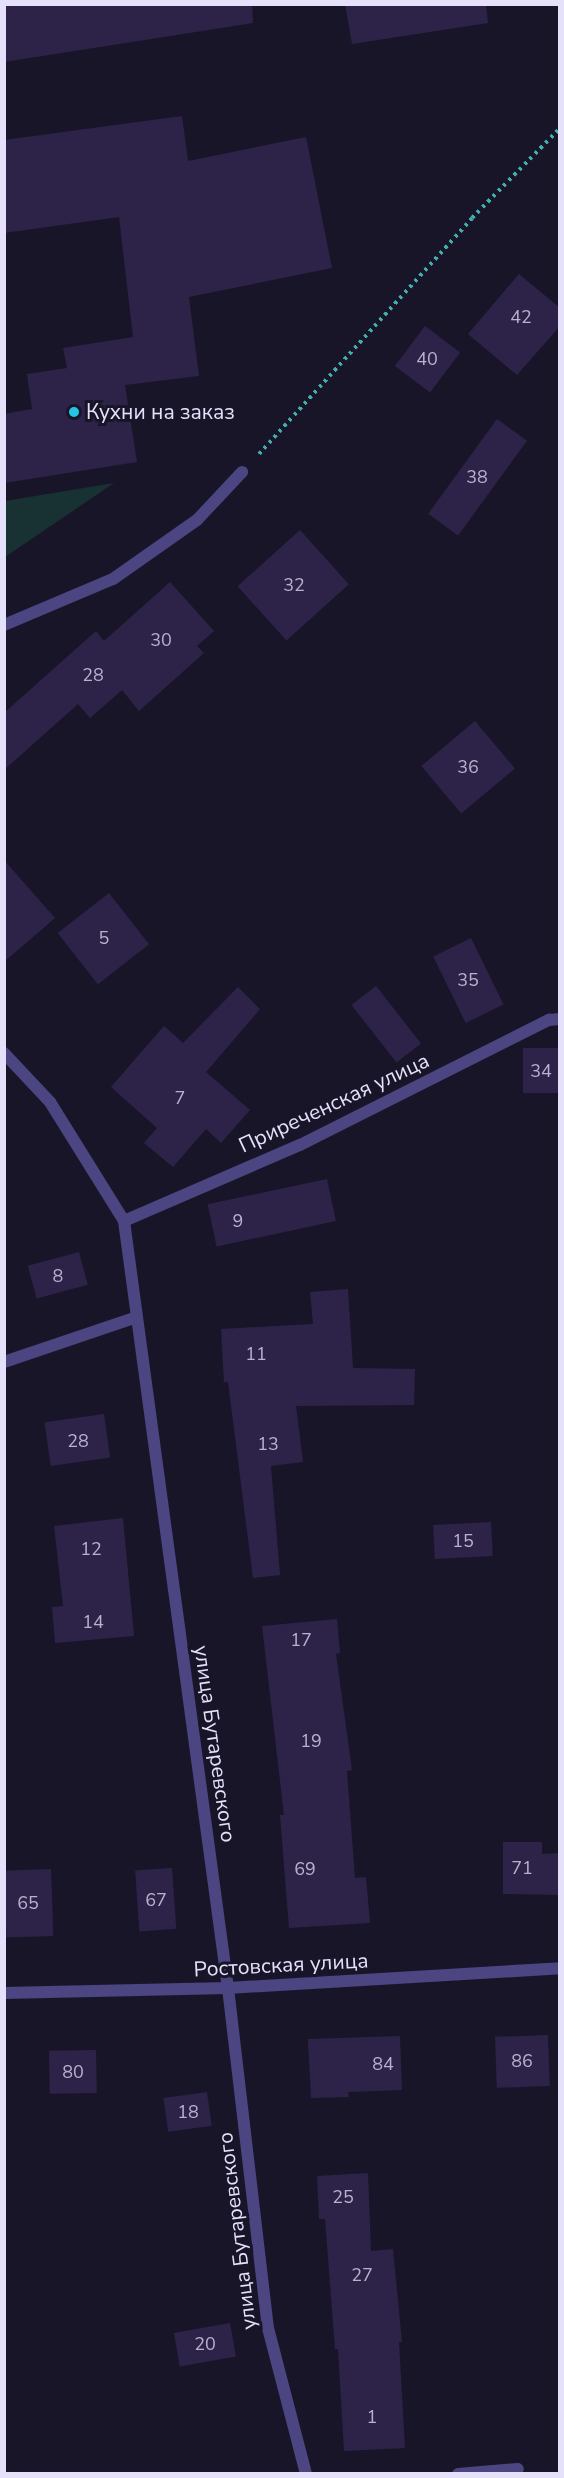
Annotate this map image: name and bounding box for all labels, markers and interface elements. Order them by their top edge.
house number: 42 [510,306,532,328]
house number: 40 [416,348,438,370]
place label: Кухни на заказ [86,399,235,425]
marker: Кухни на заказ [67,405,81,419]
house number: 38 [466,466,488,488]
house number: 32 [283,574,305,596]
house number: 30 [150,629,172,651]
house number: 28 [82,664,104,686]
house number: 36 [457,756,479,778]
house number: 5 [99,927,109,949]
house number: 35 [457,969,479,991]
street label: Приреченская улица [235,1048,433,1158]
house number: 34 [530,1060,552,1082]
house number: 7 [175,1087,185,1109]
house number: 9 [233,1210,243,1232]
house number: 8 [53,1265,63,1287]
house number: 11 [245,1343,267,1365]
house number: 28 [67,1430,89,1452]
house number: 13 [257,1433,279,1455]
house number: 15 [452,1530,474,1552]
house number: 12 [80,1538,102,1560]
house number: 14 [82,1611,104,1633]
house number: 17 [290,1629,312,1651]
street label: улица Бутаревского [189,1644,241,1844]
house number: 19 [300,1730,322,1752]
house number: 71 [511,1857,533,1879]
house number: 69 [294,1858,316,1880]
house number: 67 [145,1889,167,1911]
house number: 65 [17,1892,39,1914]
street label: Ростовская улица [193,1948,369,1982]
house number: 86 [511,2050,533,2072]
house number: 84 [372,2053,394,2075]
house number: 80 [62,2061,84,2083]
house number: 18 [177,2101,199,2123]
street label: улица Бутаревского [212,2131,262,2331]
house number: 25 [332,2186,354,2208]
house number: 27 [351,2264,373,2286]
house number: 20 [194,2333,216,2355]
house number: 1 [367,2406,377,2428]

